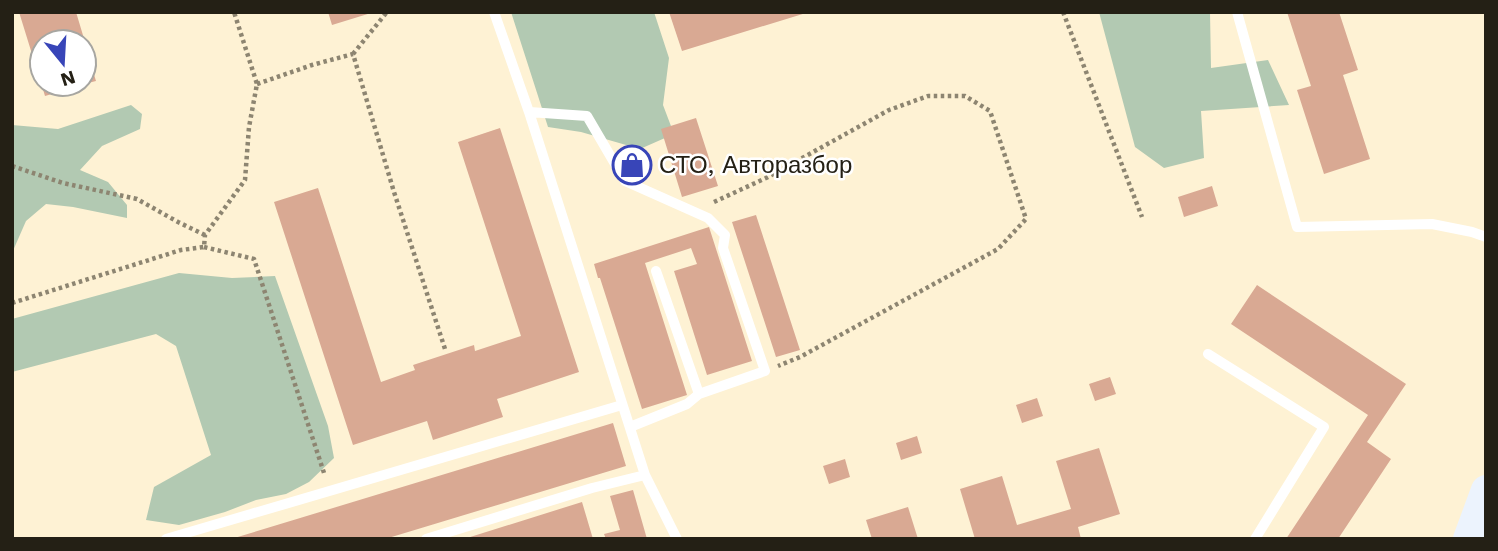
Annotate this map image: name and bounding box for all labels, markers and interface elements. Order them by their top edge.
north arrow [28,28,98,98]
text: N [58,66,78,92]
shop icon: СТО, Авторазбор [611,144,653,186]
place label: СТО, Авторазбор [659,151,852,179]

